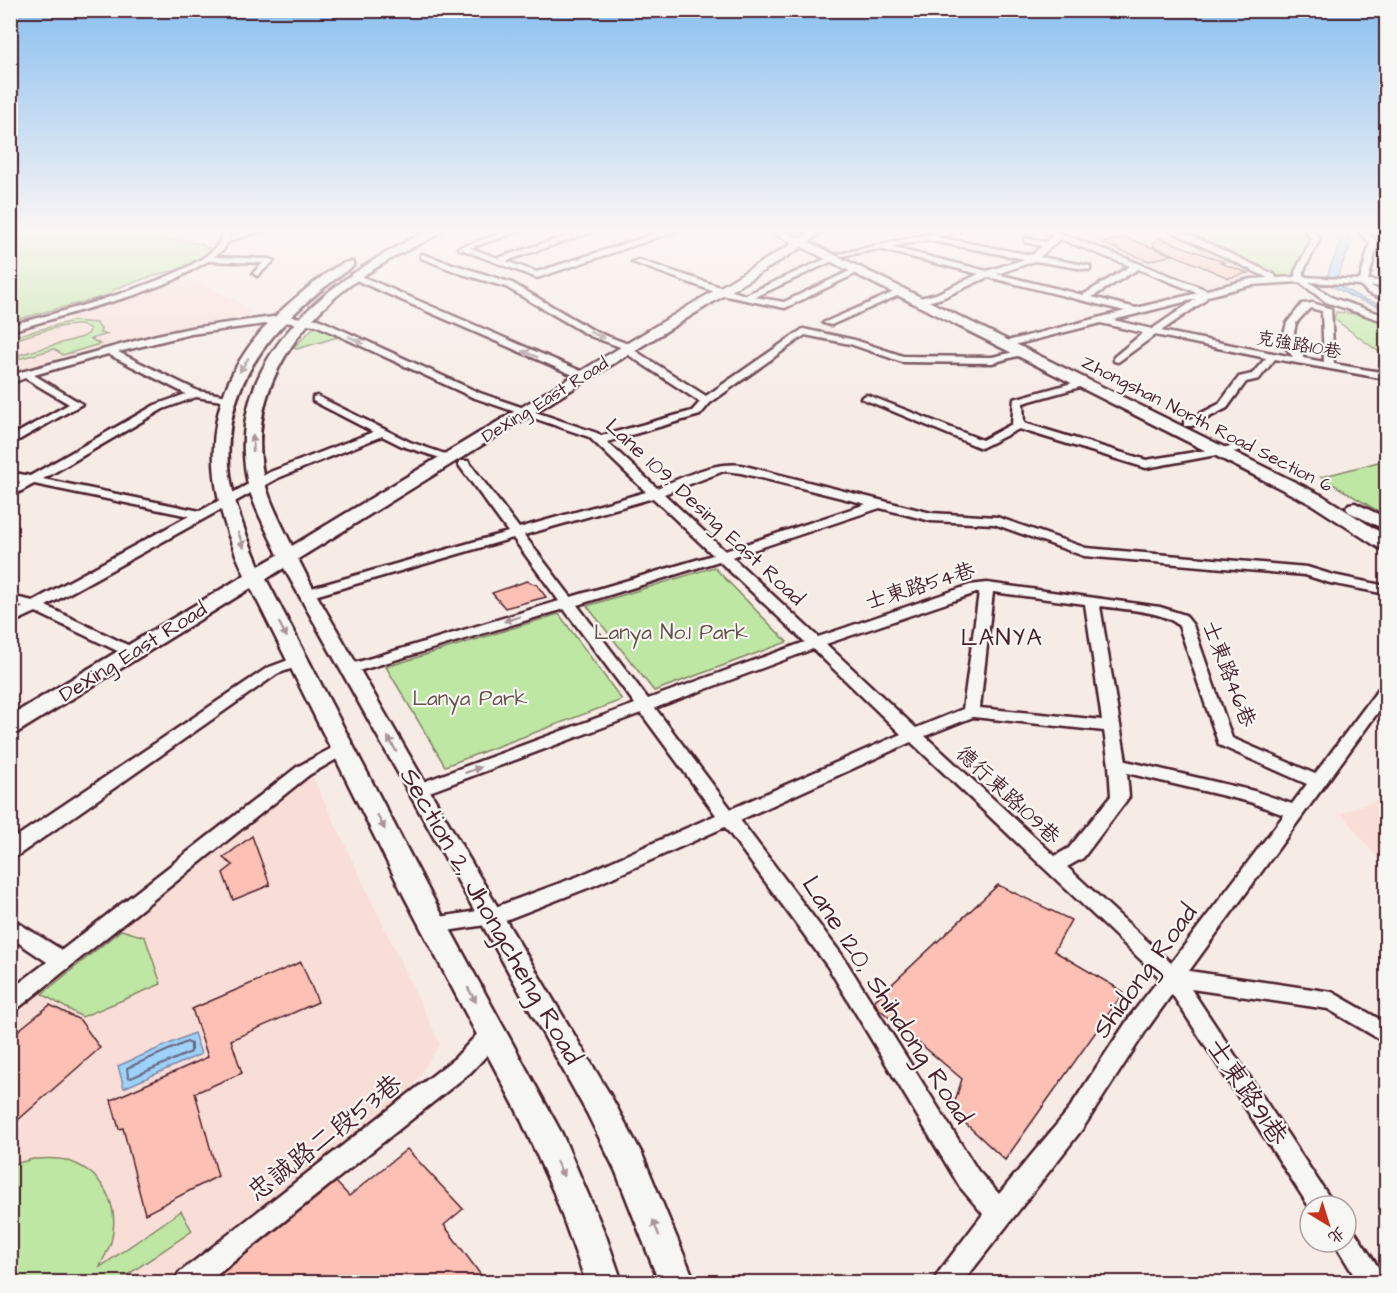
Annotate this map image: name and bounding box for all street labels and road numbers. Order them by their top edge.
street label: 克強路10巷 [1255,325,1343,365]
street label: Zhongshan North Road Section 6 [1077,350,1337,499]
street label: DeXing East Road [477,351,614,450]
street label: Lane 109, Desing East Road [598,412,811,614]
street label: 士東路54巷 [862,556,978,616]
street label: DeXing East Road [54,595,214,711]
street label: 士東路46巷 [1195,617,1263,731]
street label: 德行東路109巷 [950,739,1066,851]
street label: Section 2, Jhongcheng Road [389,761,591,1072]
street label: Lane 120, Shihdong Road [791,869,981,1132]
street label: Shidong Road [1084,897,1208,1047]
street label: 士東路91巷 [1198,1031,1296,1153]
street label: 忠誠路二段53巷 [240,1066,410,1210]

